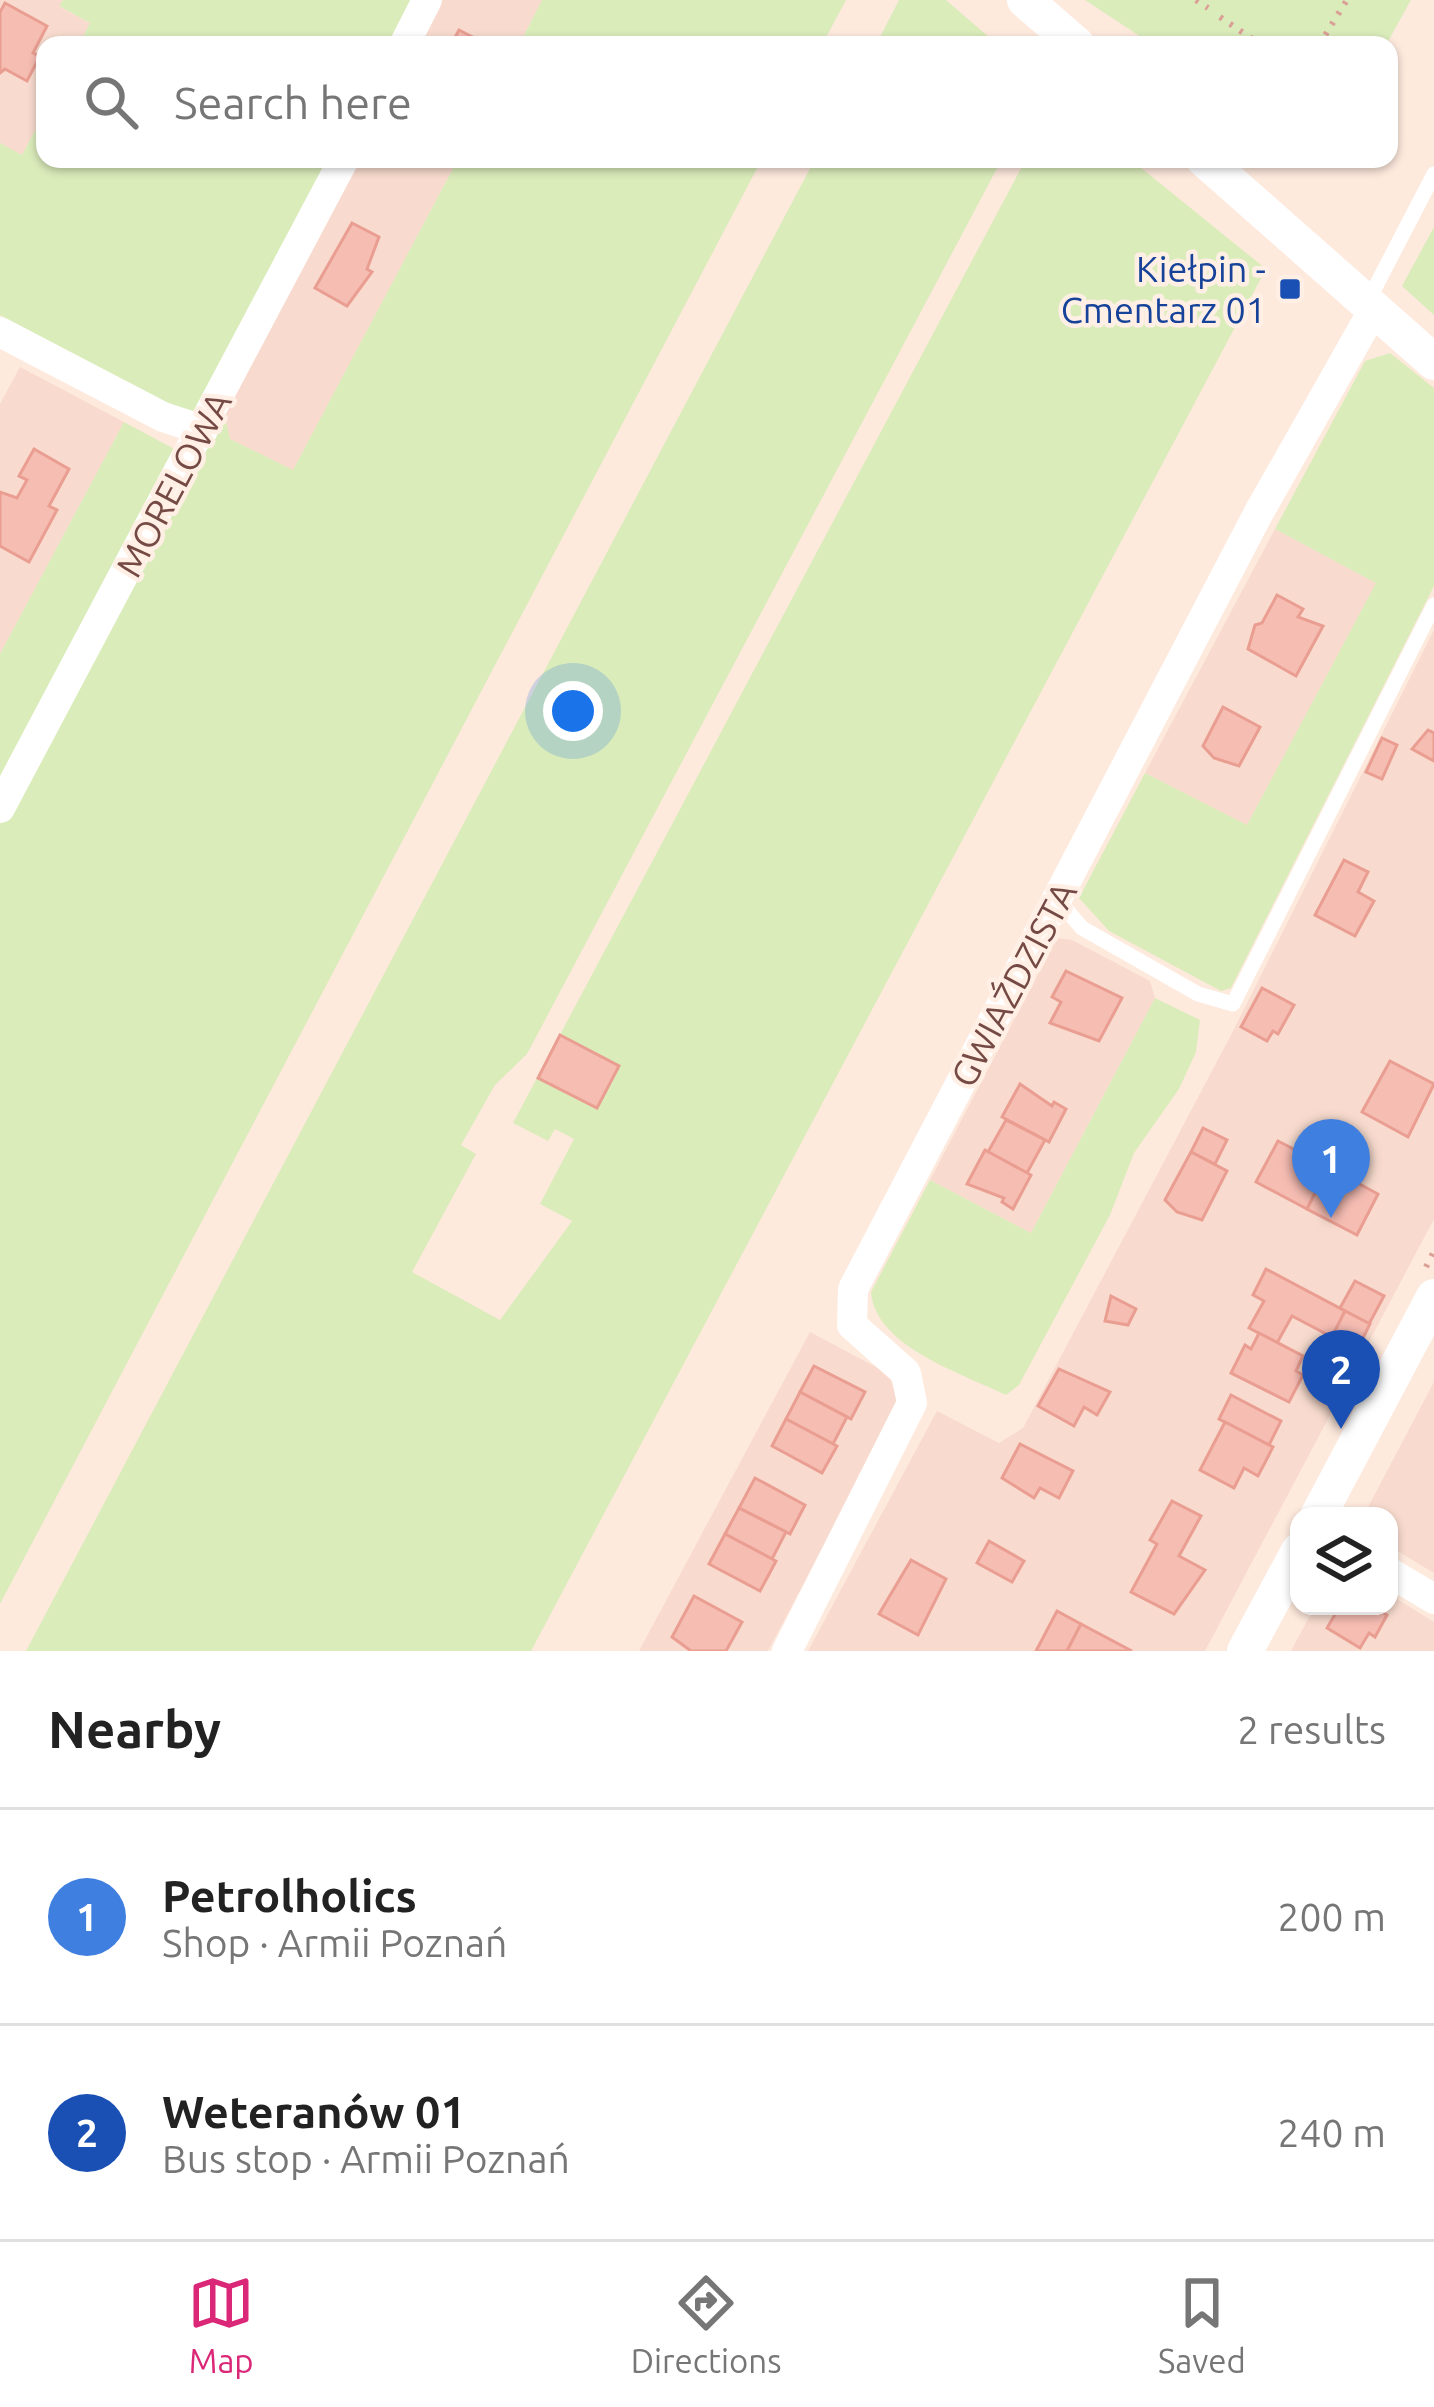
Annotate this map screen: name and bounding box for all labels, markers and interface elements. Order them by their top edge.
search box [36,36,1398,168]
icon: search [78,69,144,135]
text: Search here [174,77,412,128]
place label: Kiełpin - Cmentarz 01 [1061,248,1266,330]
marker: Kiełpin - Cmentarz 01 [1277,276,1303,302]
street label: MORELOWA [107,384,239,583]
your location [543,681,603,741]
street label: GWIAŹDZISTA [942,874,1084,1093]
pin: 1 [1292,1119,1370,1218]
pin: 2 [1302,1330,1380,1429]
map controls [1290,1507,1398,1615]
button: layers [1290,1507,1398,1615]
text: Nearby [48,1700,221,1758]
text: 2 results [1237,1708,1386,1751]
text: Petrolholics [162,1870,417,1921]
text: 1 [76,1895,98,1938]
text: 200 m [1277,1895,1386,1938]
text: Shop · Armii Poznań [162,1921,507,1964]
text: Weteranów 01 [162,2086,466,2137]
text: 2 [76,2111,98,2154]
text: 240 m [1277,2111,1386,2154]
text: Bus stop · Armii Poznań [162,2137,570,2180]
tab: Map [188,2270,254,2379]
tab: Directions [631,2270,781,2379]
tab: Saved [1158,2270,1246,2379]

